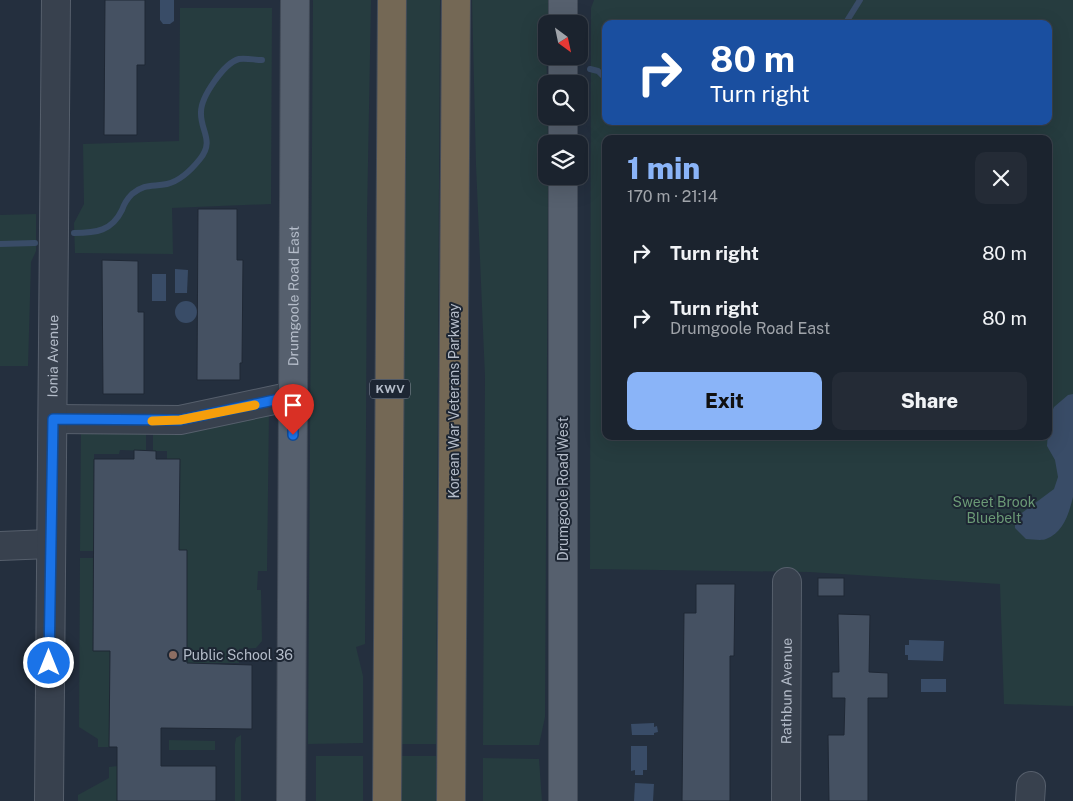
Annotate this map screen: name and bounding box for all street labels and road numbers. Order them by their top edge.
street label: Drumgoole Road East [285,226,302,366]
street label: Korean War Veterans Parkway [446,303,462,498]
street label: Ionia Avenue [45,315,61,397]
road number: KWV [370,379,410,398]
street label: Drumgoole Road West [555,417,571,561]
street label: Rathbun Avenue [778,638,795,744]

